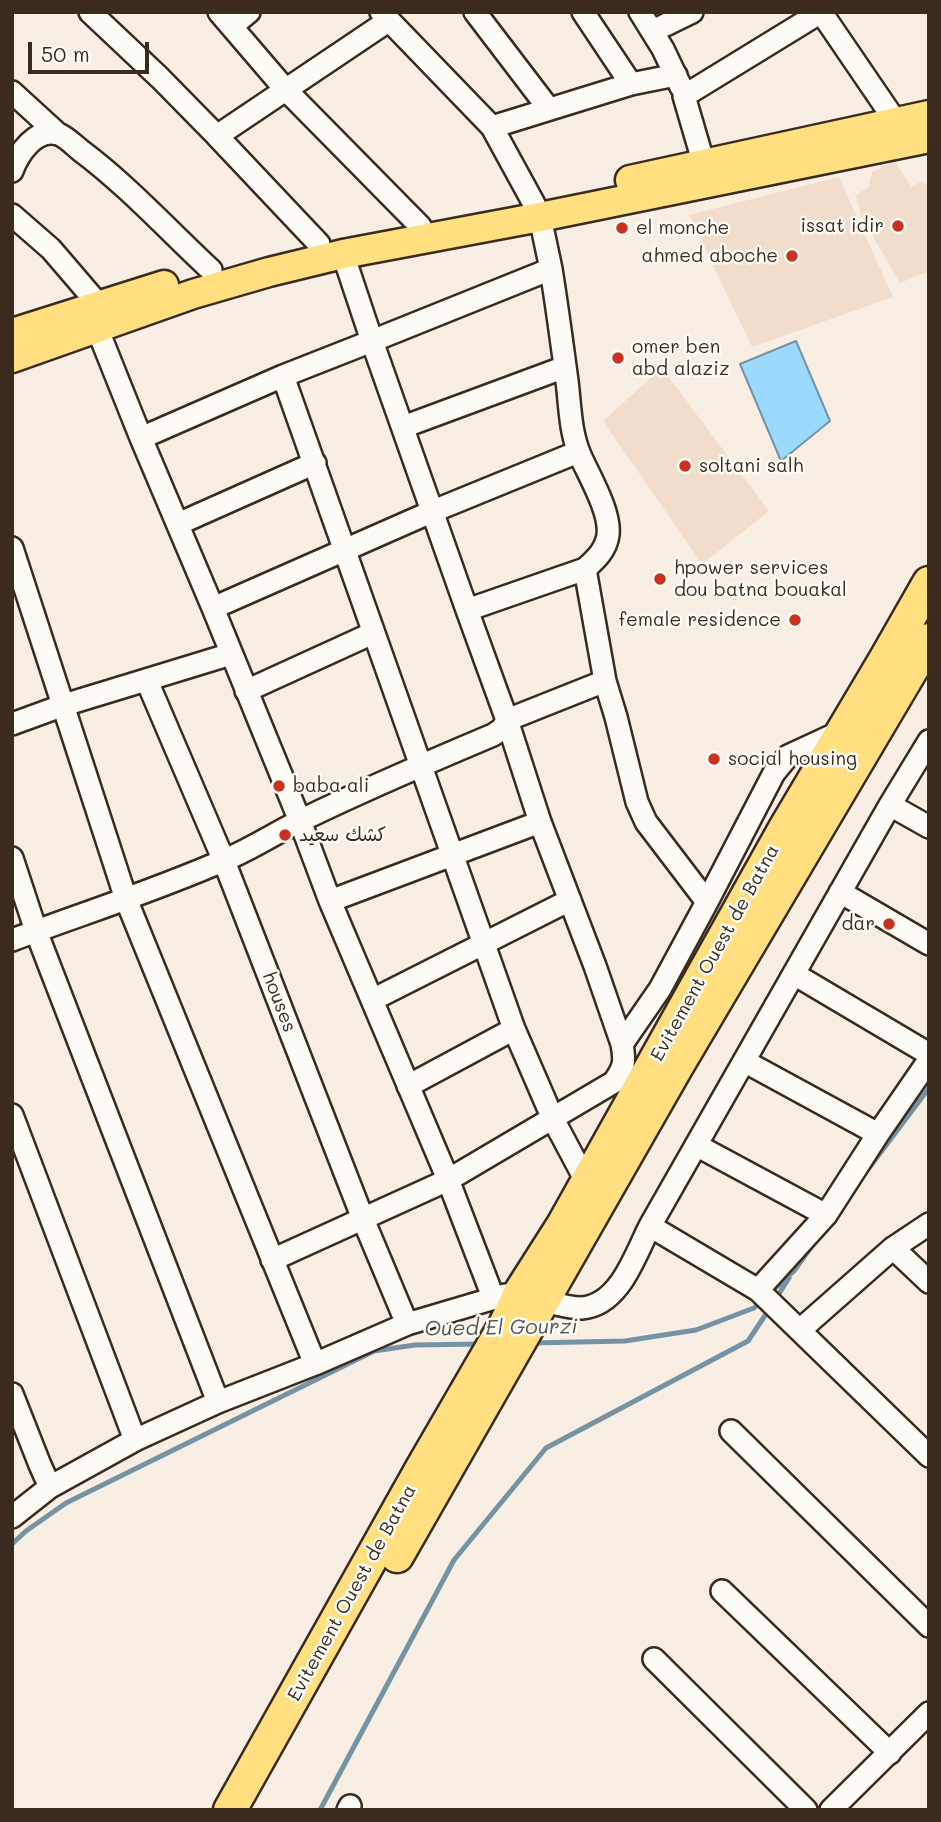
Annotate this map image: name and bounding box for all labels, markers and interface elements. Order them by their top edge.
scale bar [32,28,152,72]
text: 50 m [41,40,90,67]
place label: issat idir [800,215,884,237]
place label: el monche [636,217,729,239]
marker: issat idir [890,218,906,234]
marker: el monche [614,220,630,236]
place label: ahmed aboche [642,245,778,267]
marker: ahmed aboche [784,248,800,264]
place label: omer ben abd alaziz [632,336,729,380]
marker: omer ben abd alaziz [610,350,626,366]
place label: soltani salh [699,455,803,477]
marker: soltani salh [677,458,693,474]
place label: hpower services dou batna bouakal [674,557,847,601]
marker: hpower services dou batna bouakal [652,571,668,587]
place label: female residence [619,609,781,631]
marker: female residence [787,612,803,628]
place label: social housing [728,748,857,770]
marker: social housing [706,751,722,767]
place label: baba ali [293,775,369,797]
marker: baba ali [271,778,287,794]
place label: كشك سعيد [299,824,386,846]
marker: كشك سعيد [277,827,293,843]
street label: Evitement Ouest de Batna [646,841,784,1065]
place label: dar [842,913,875,935]
marker: dar [881,916,897,932]
street label: houses [257,969,301,1035]
water label: Oued El Gourzi [424,1314,578,1342]
street label: Evitement Ouest de Batna [283,1481,421,1705]

